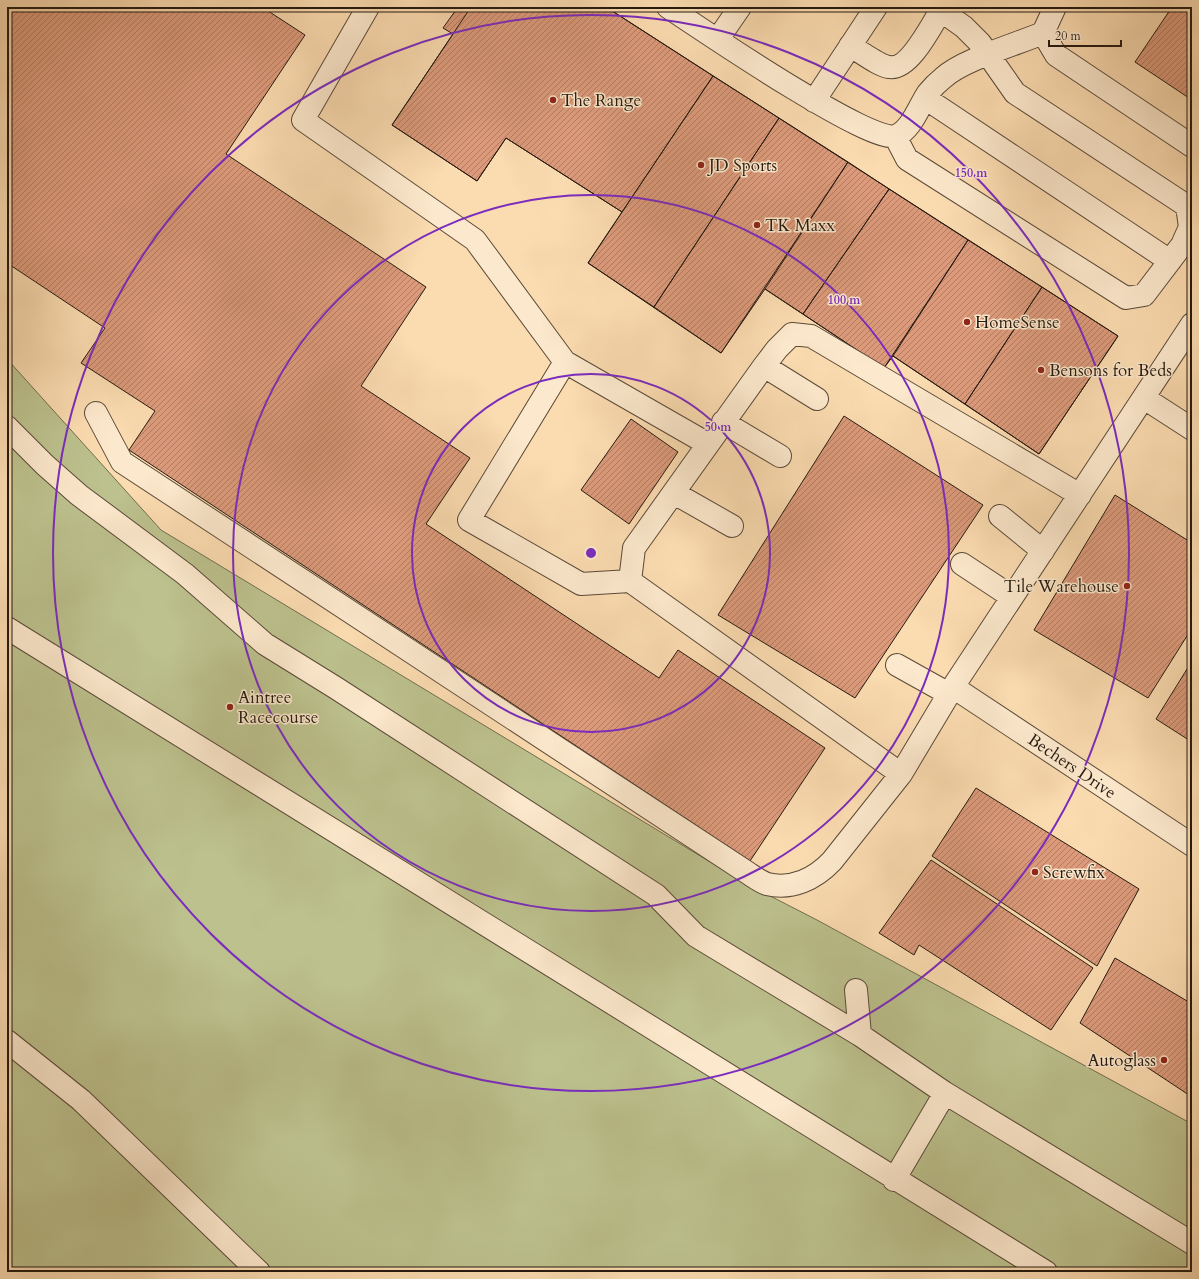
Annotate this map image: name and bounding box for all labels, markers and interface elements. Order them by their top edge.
scale bar [1049,22,1121,48]
text: 20 m [1055,28,1082,44]
place label: The Range [561,89,641,112]
marker: The Range [548,95,558,105]
place label: JD Sports [706,154,777,177]
marker: JD Sports [696,160,706,170]
text: 150 m [955,165,988,181]
place label: TK Maxx [765,214,835,237]
marker: TK Maxx [752,220,762,230]
text: 100 m [828,292,861,308]
place label: HomeSense [975,311,1060,334]
marker: HomeSense [962,317,972,327]
place label: Bensons for Beds [1049,359,1172,382]
marker: Bensons for Beds [1036,365,1046,375]
text: 50 m [705,419,732,435]
centre of rings [584,546,598,560]
place label: Tile Warehouse [1004,575,1119,598]
marker: Tile Warehouse [1122,581,1132,591]
place label: Aintree Racecourse [238,686,318,729]
marker: Aintree Racecourse [225,702,235,712]
street label: Bechers Drive [1023,728,1121,804]
place label: Screwfix [1043,861,1105,884]
marker: Screwfix [1030,867,1040,877]
place label: Autoglass [1087,1049,1156,1072]
marker: Autoglass [1159,1055,1169,1065]

